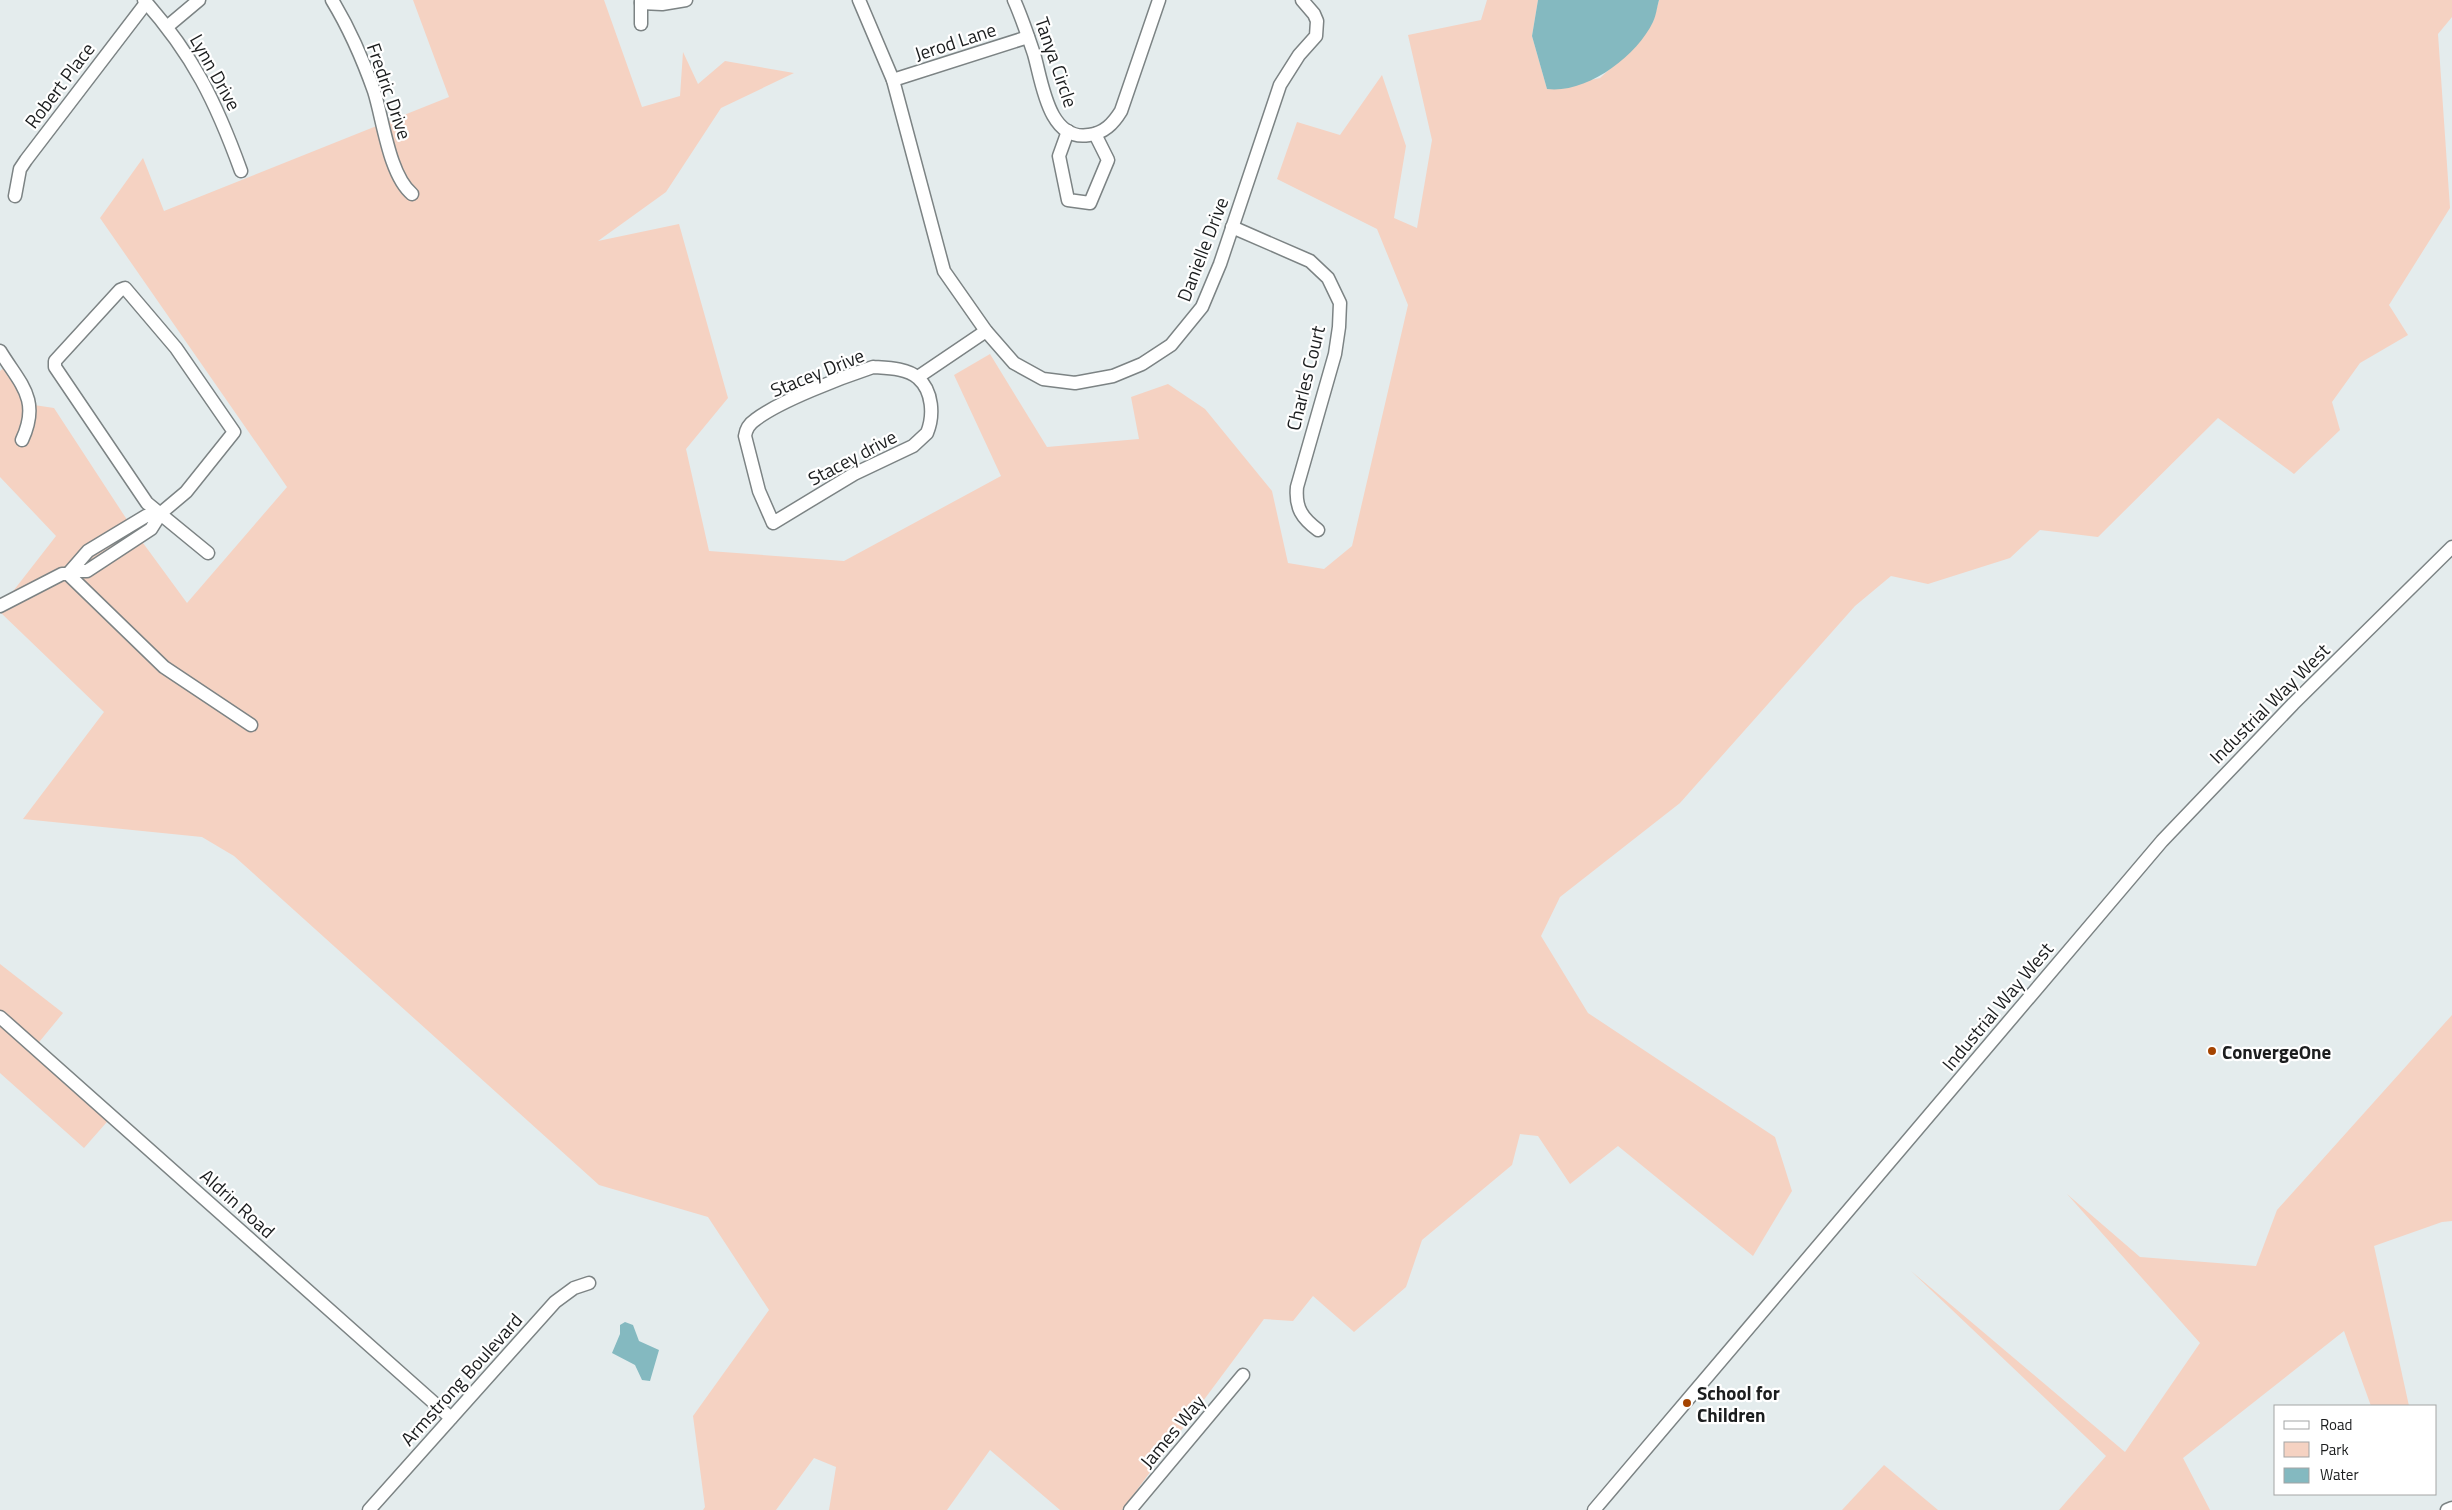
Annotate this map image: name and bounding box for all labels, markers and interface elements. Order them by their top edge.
street label: Tanya Circle [1028,13,1086,111]
street label: Jerod Lane [911,14,999,68]
street label: Lynn Drive [183,28,249,116]
street label: Robert Place [17,36,101,134]
street label: Fredric Drive [360,39,420,143]
street label: Danielle Drive [1169,193,1235,305]
street label: Charles Court [1278,322,1332,433]
street label: Stacey Drive [766,340,868,404]
street label: Stacey drive [803,422,901,492]
street label: Industrial Way West [2202,636,2336,770]
street label: Industrial Way West [1934,935,2060,1077]
place label: ConvergeOne [2222,1037,2332,1066]
marker: ConvergeOne [2206,1045,2218,1057]
street label: Aldrin Road [194,1161,282,1245]
street label: Armstrong Boulevard [393,1306,529,1452]
place label: School for Children [1697,1378,1780,1429]
street label: James Way [1132,1388,1212,1474]
marker: School for Children [1681,1397,1693,1409]
legend [2274,1405,2437,1495]
text: Road [2320,1413,2352,1436]
text: Park [2320,1438,2349,1461]
text: Water [2320,1463,2359,1486]

